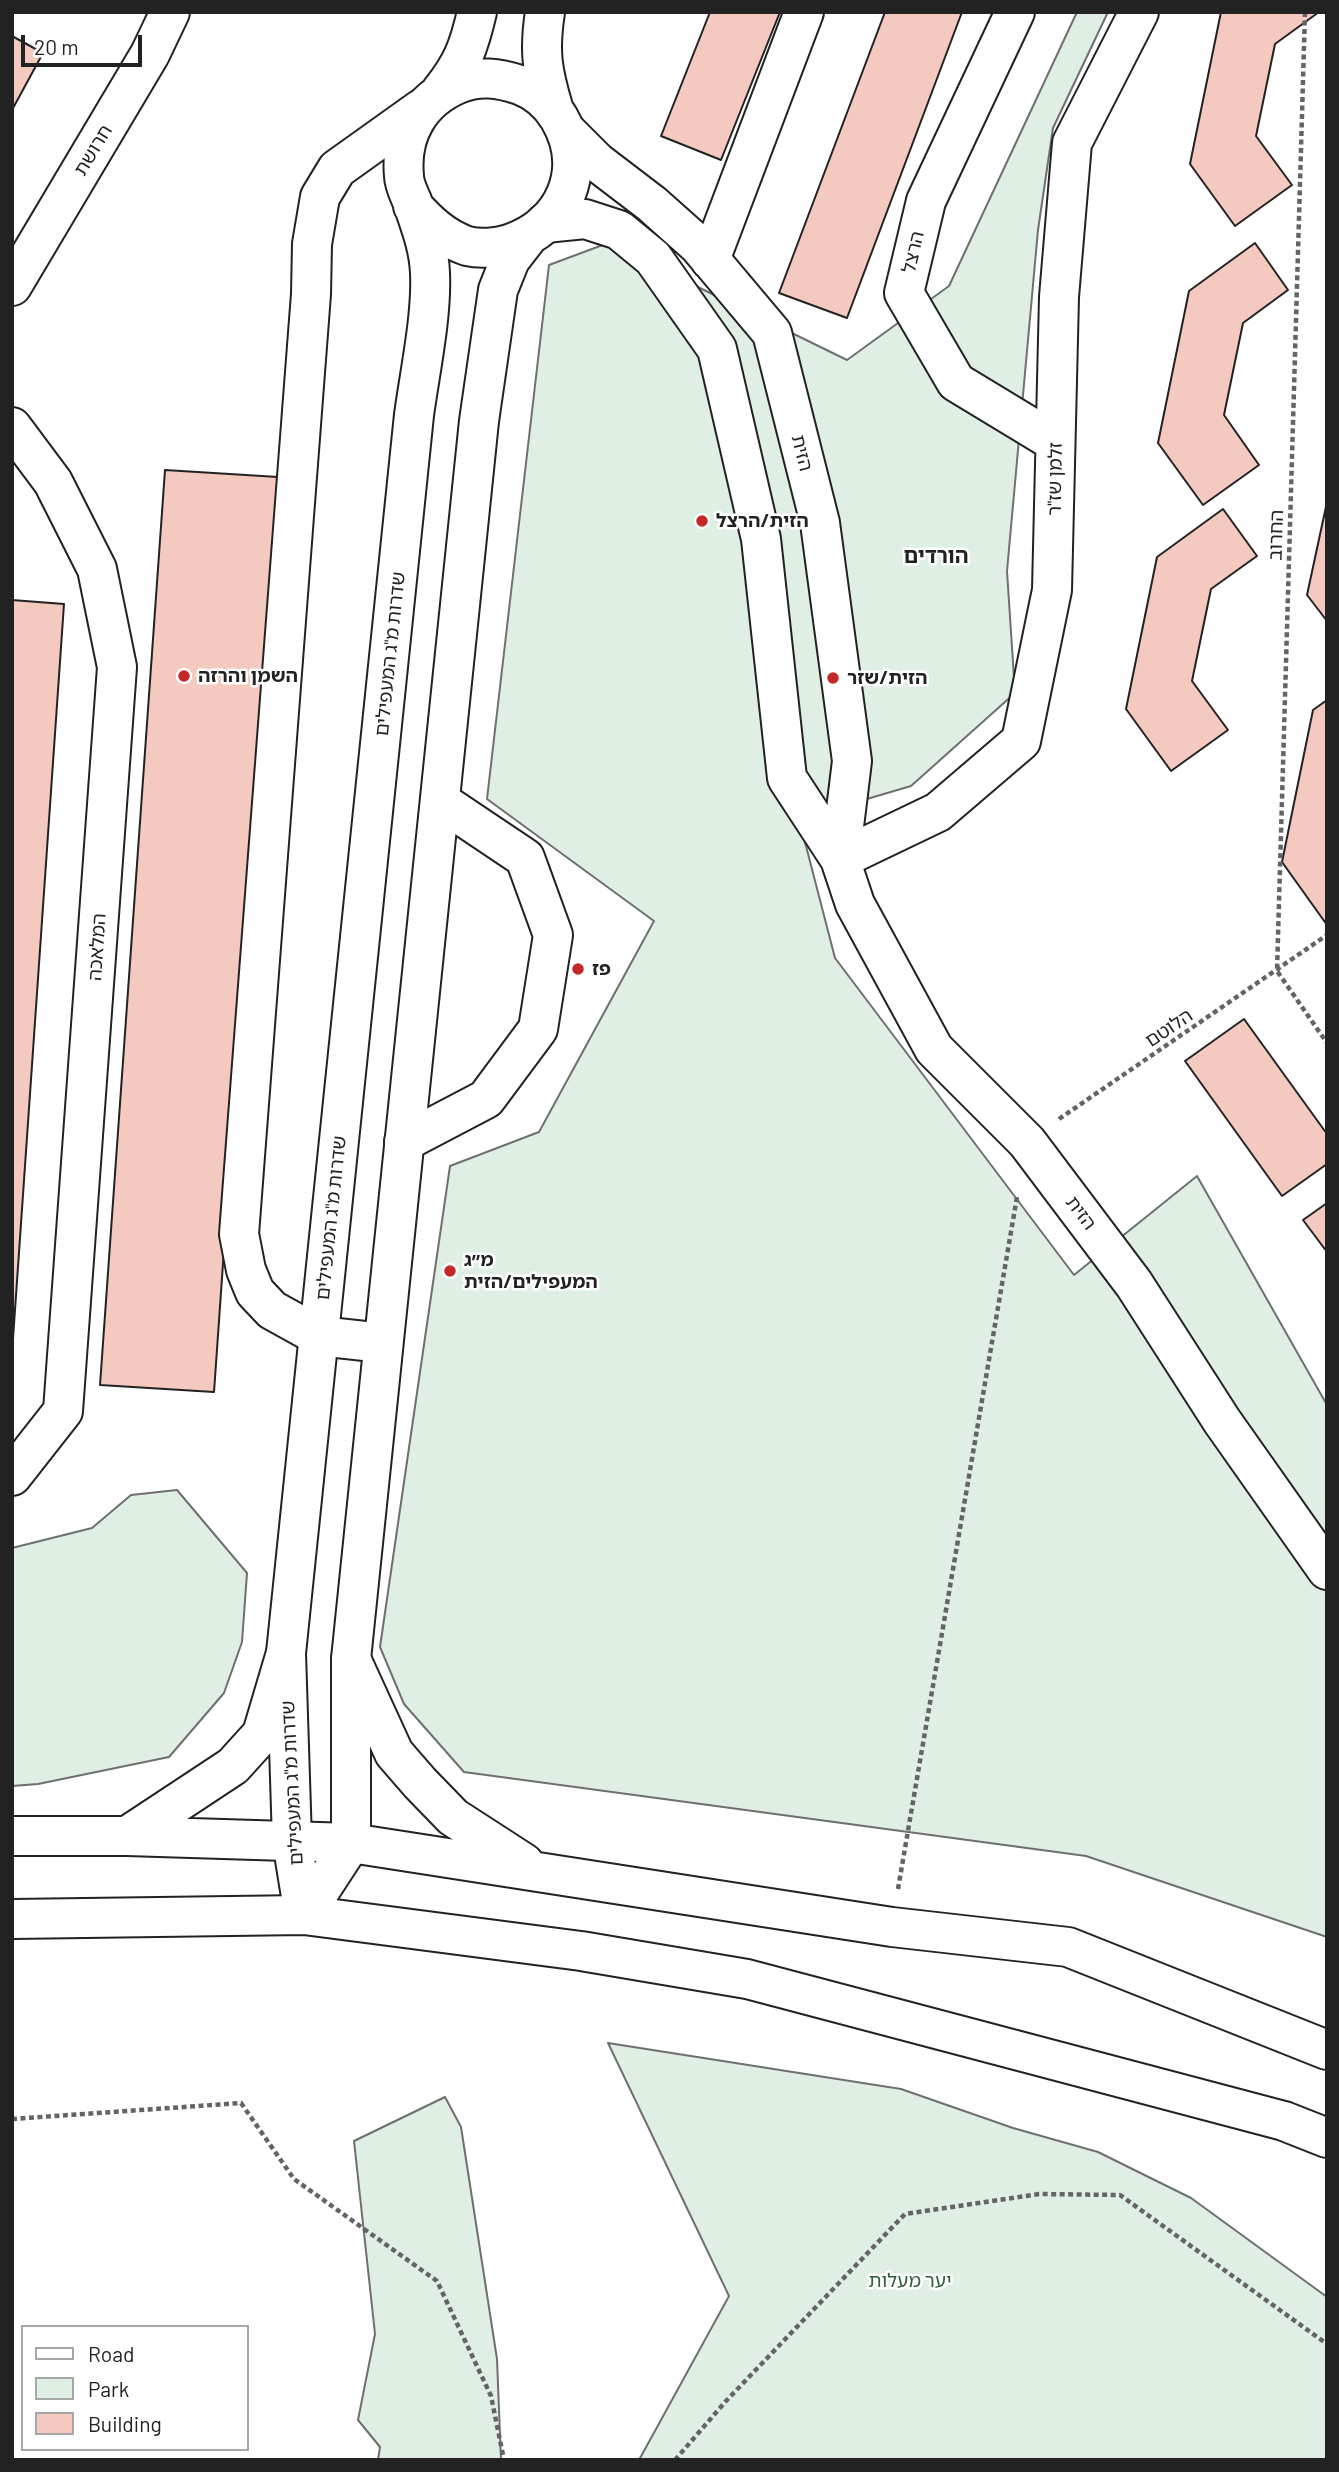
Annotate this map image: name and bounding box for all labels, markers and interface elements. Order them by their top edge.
scale bar [24,21,145,65]
text: 20 m [34,34,79,59]
street label: חרושת [69,121,117,179]
street label: הרצל [897,229,929,275]
street label: הזית [787,433,817,473]
street label: זלמן שז"ר [1043,442,1067,516]
street label: החרוב [1264,509,1288,561]
place label: הזית/הרצל [716,510,809,532]
marker: הזית/הרצל [694,513,710,529]
district label: הורדים [904,543,968,569]
street label: שדרות מ"ג המעפילים [370,571,410,737]
place label: השמן והרזה [198,665,298,687]
place label: הזית/שזר [847,667,927,689]
marker: השמן והרזה [176,668,192,684]
marker: הזית/שזר [825,670,841,686]
street label: המלאכה [83,912,111,982]
place label: פז [592,958,611,980]
marker: פז [570,961,586,977]
street label: הלוטם [1141,1004,1197,1052]
street label: שדרות מ"ג המעפילים [311,1135,351,1301]
street label: הזית [1061,1192,1101,1234]
place label: מ״ג המעפילים/הזית [464,1249,598,1293]
marker: מ״ג המעפילים/הזית [442,1263,458,1279]
street label: שדרות מ"ג המעפילים [276,1700,308,1866]
park label: יער מעלות [868,2270,952,2292]
legend [21,2325,248,2451]
text: Road [88,2341,134,2366]
text: Park [88,2376,129,2401]
text: Building [88,2411,162,2436]

